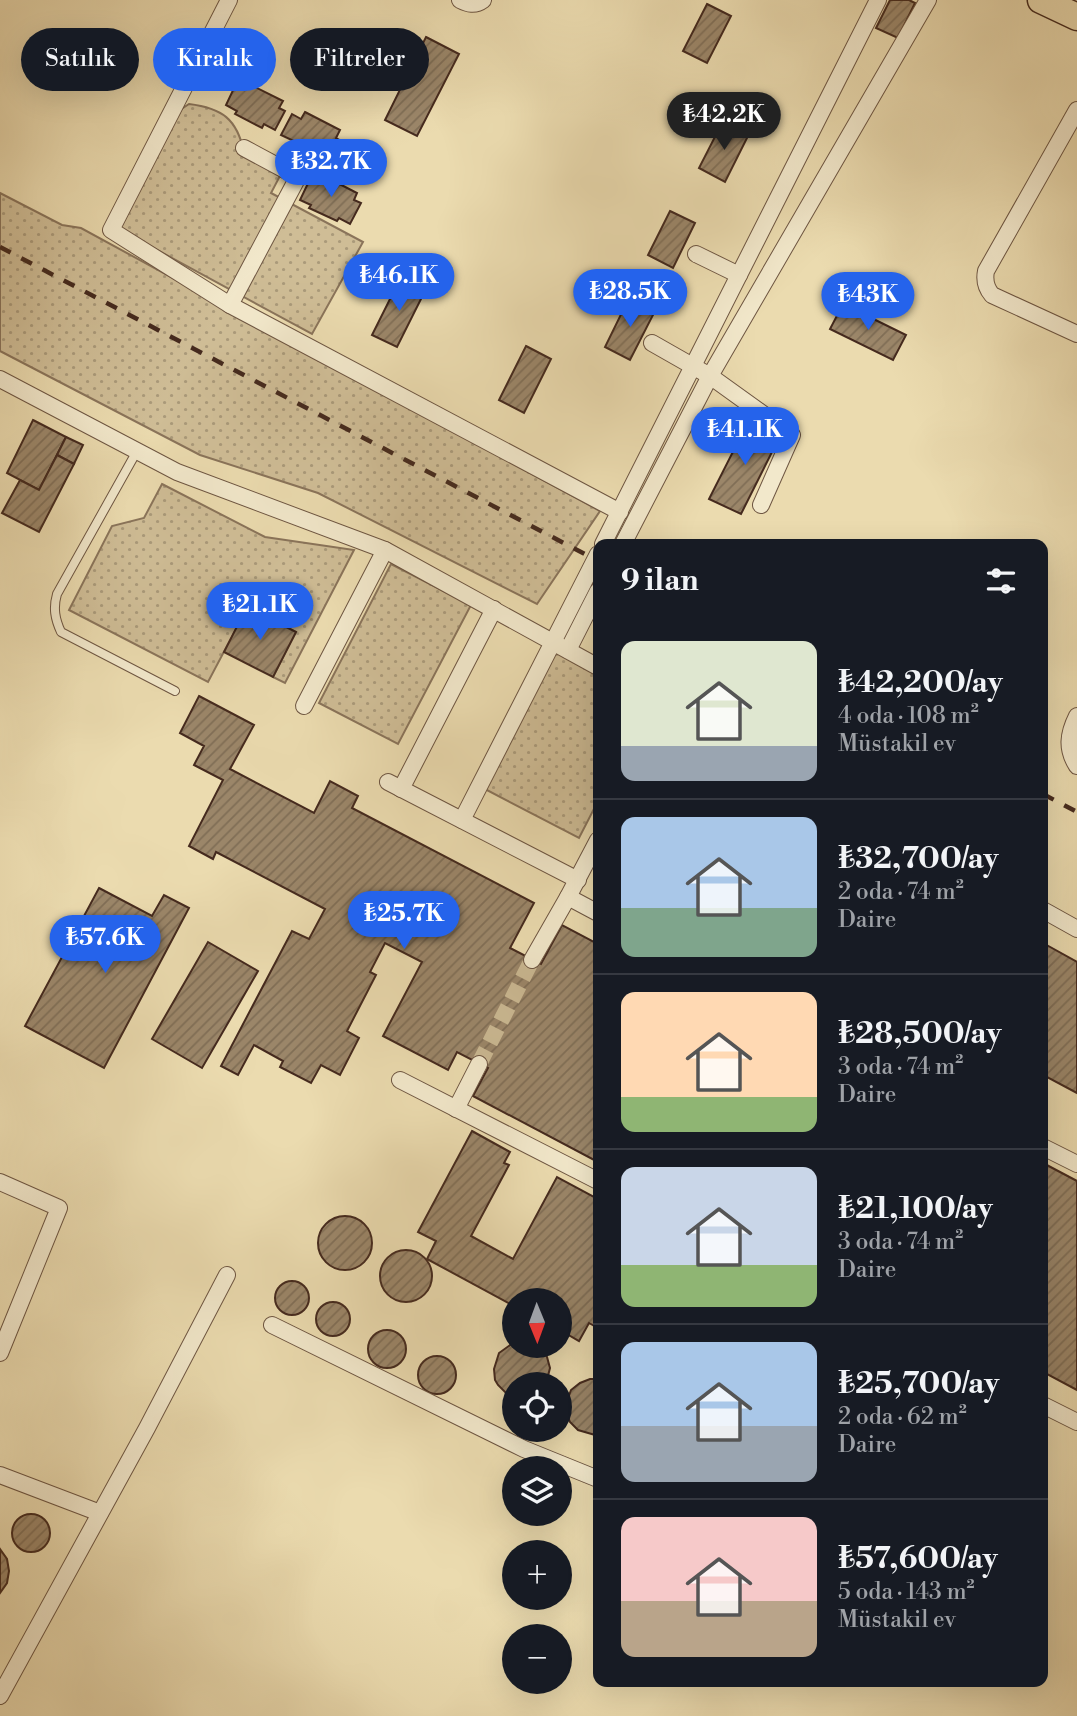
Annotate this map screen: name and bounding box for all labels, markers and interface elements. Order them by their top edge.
chip: Satılık [21,28,139,91]
chip: Kiralık [153,28,276,91]
chip: Filtreler [290,28,429,91]
pin: ₺42.2K [667,92,781,152]
text: ₺42.2K [683,101,765,129]
pin: ₺32.7K [274,140,388,199]
text: ₺32.7K [291,148,371,176]
pin: ₺46.1K [342,254,456,313]
text: ₺46.1K [359,262,439,290]
pin: ₺28.5K [573,270,687,329]
pin: ₺43K [827,272,909,332]
text: ₺28.5K [589,278,671,306]
text: ₺43K [837,281,899,309]
pin: ₺41.1K [688,407,802,467]
text: ₺41.1K [707,416,783,444]
text: 9 ilan [621,562,699,600]
icon: filters [982,562,1020,600]
pin: ₺21.1K [203,582,317,642]
text: ₺21.1K [222,591,298,619]
text: ₺42,200/ay [838,664,1003,702]
icon: home [677,669,761,753]
text: 4 oda · 108 m² [838,702,979,730]
text: Müstakil ev [838,730,956,758]
text: ₺32,700/ay [838,840,999,878]
icon: home [677,845,761,929]
text: 2 oda · 74 m² [838,878,964,906]
pin: ₺25.7K [347,892,461,951]
text: ₺25.7K [364,900,444,928]
text: Daire [838,906,896,934]
pin: ₺57.6K [48,916,162,975]
text: ₺57.6K [66,924,144,952]
text: ₺28,500/ay [838,1015,1002,1053]
icon: home [677,1020,761,1104]
text: 3 oda · 74 m² [838,1053,963,1081]
text: Daire [838,1081,896,1109]
text: ₺21,100/ay [838,1190,993,1228]
icon: home [677,1195,761,1279]
text: 3 oda · 74 m² [838,1228,963,1256]
text: Daire [838,1256,896,1284]
north arrow [502,1288,572,1358]
map controls [502,1288,572,1694]
text: ₺25,700/ay [838,1365,999,1403]
icon: home [677,1370,761,1454]
button: locate [502,1372,572,1442]
text: 2 oda · 62 m² [838,1403,967,1431]
text: Daire [838,1431,896,1459]
button: layers [502,1456,572,1526]
button: + [502,1540,572,1610]
text: ₺57,600/ay [838,1540,998,1578]
icon: home [677,1545,761,1629]
text: 5 oda · 143 m² [838,1578,975,1606]
text: Müstakil ev [838,1606,956,1634]
button: − [502,1624,572,1694]

